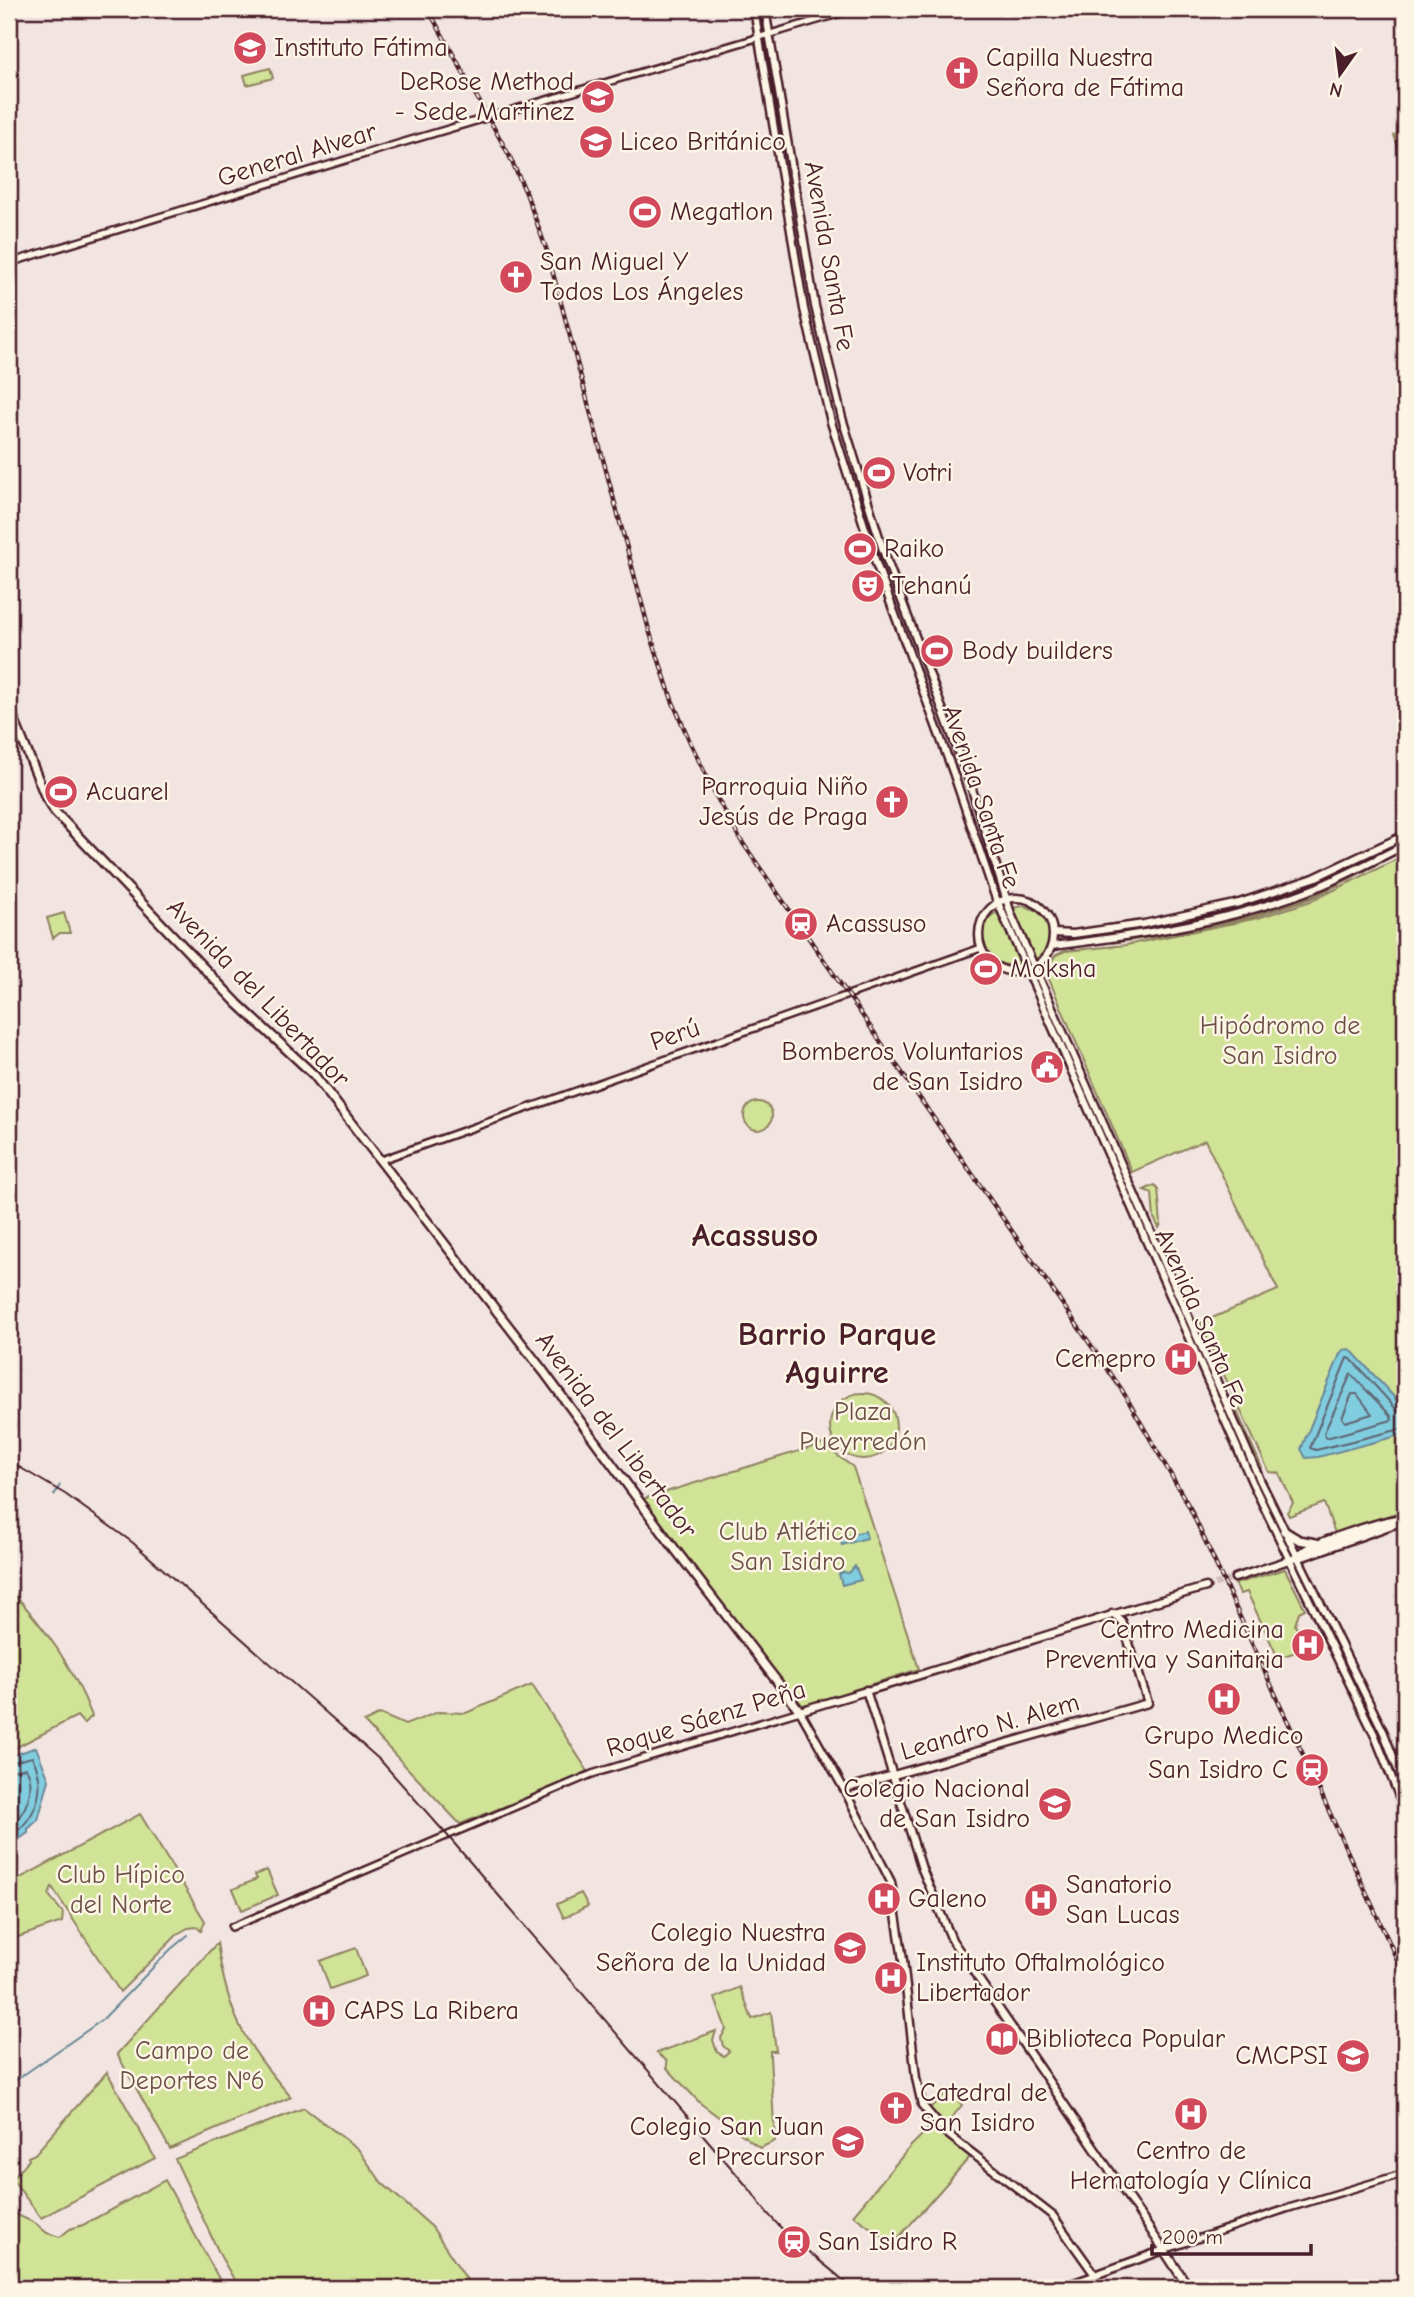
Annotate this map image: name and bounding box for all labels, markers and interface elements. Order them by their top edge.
school or university icon: Instituto Fátima [231,29,269,67]
place label: Instituto Fátima [274,33,448,63]
north arrow [1306,38,1376,108]
place label: Capilla Nuestra Señora de Fátima [986,43,1184,103]
church icon: Capilla Nuestra Señora de Fátima [943,54,981,92]
place label: DeRose Method - Sede Martinez [394,67,574,127]
text: N [1327,77,1345,102]
school or university icon: DeRose Method - Sede Martinez [579,78,617,116]
street label: General Alvear [214,116,381,193]
school or university icon: Liceo Británico [577,123,615,161]
place label: Liceo Británico [620,127,786,157]
street label: Avenida Santa Fe [798,159,860,353]
sports icon: Megatlon [626,193,664,231]
place label: Megatlon [670,197,773,227]
place label: San Miguel Y Todos Los Ángeles [540,247,743,307]
church icon: San Miguel Y Todos Los Ángeles [497,258,535,296]
sports icon: Votri [860,454,898,492]
place label: Votri [903,458,953,488]
sports icon: Raiko [841,530,879,568]
place label: Raiko [884,534,944,564]
theatre icon: Tehanú [849,567,887,605]
place label: Tehanú [892,571,972,601]
sports icon: Body builders [918,632,956,670]
place label: Body builders [962,636,1113,666]
street label: Avenida Santa Fe [936,701,1026,893]
place label: Parroquia Niño Jesús de Praga [699,772,868,832]
sports icon: Acuarel [42,773,80,811]
place label: Acuarel [86,777,169,807]
church icon: Parroquia Niño Jesús de Praga [873,783,911,821]
street label: Avenida del Libertador [160,893,356,1094]
station icon: Acassuso [782,905,820,943]
place label: Acassuso [826,909,926,939]
sports icon: Moksha [967,950,1005,988]
place label: Moksha [1010,954,1096,984]
park label: Hipódromo de San Isidro [1200,1011,1360,1071]
street label: Perú [646,1013,704,1057]
place label: Bomberos Voluntarios de San Isidro [782,1037,1023,1097]
public building icon: Bomberos Voluntarios de San Isidro [1028,1048,1066,1086]
district label: Acassuso [692,1216,818,1254]
street label: Avenida Santa Fe [1148,1224,1254,1412]
district label: Barrio Parque Aguirre [738,1315,936,1391]
street label: Avenida del Libertador [529,1326,704,1544]
hospital icon: Cemepro [1162,1340,1200,1378]
place label: Cemepro [1055,1344,1156,1374]
park label: Plaza Pueyrredón [799,1397,927,1457]
park label: Club Atlético San Isidro [719,1517,857,1577]
place label: Centro Medicina Preventiva y Sanitaria [1045,1615,1284,1675]
hospital icon: Centro Medicina Preventiva y Sanitaria [1289,1626,1327,1664]
street label: Roque Sáenz Peña [603,1674,809,1764]
hospital icon: Grupo Medico [1205,1680,1243,1718]
street label: Leandro N. Alem [897,1687,1083,1767]
place label: Grupo Medico [1144,1721,1304,1751]
station icon: San Isidro C [1293,1751,1331,1789]
place label: San Isidro C [1148,1755,1288,1785]
place label: Colegio Nacional de San Isidro [843,1774,1030,1834]
school or university icon: Colegio Nacional de San Isidro [1036,1785,1074,1823]
park label: Club Hípico del Norte [57,1860,185,1920]
place label: Sanatorio San Lucas [1066,1870,1180,1930]
hospital icon: Galeno [865,1880,903,1918]
hospital icon: Sanatorio San Lucas [1022,1881,1060,1919]
place label: Galeno [908,1884,987,1914]
place label: Colegio Nuestra Señora de la Unidad [596,1918,826,1978]
school or university icon: Colegio Nuestra Señora de la Unidad [831,1929,869,1967]
place label: Instituto Oftalmológico Libertador [916,1948,1165,2008]
hospital icon: Instituto Oftalmológico Libertador [872,1959,910,1997]
hospital icon: CAPS La Ribera [300,1992,338,2030]
place label: CAPS La Ribera [344,1996,519,2026]
library icon: Biblioteca Popular [983,2020,1021,2058]
place label: Biblioteca Popular [1026,2024,1226,2054]
park label: Campo de Deportes Nº6 [120,2036,264,2096]
school or university icon: CMCPSI [1334,2037,1372,2075]
place label: CMCPSI [1235,2041,1328,2071]
place label: Catedral de San Isidro [920,2078,1047,2138]
church icon: Catedral de San Isidro [877,2089,915,2127]
hospital icon: Centro de Hematología y Clínica [1172,2095,1210,2133]
place label: Colegio San Juan el Precursor [630,2112,825,2172]
school or university icon: Colegio San Juan el Precursor [829,2123,867,2161]
place label: Centro de Hematología y Clínica [1070,2136,1312,2196]
scale bar [1152,2213,1311,2257]
station icon: San Isidro R [775,2223,813,2261]
text: 200 m [1162,2225,1223,2249]
place label: San Isidro R [818,2227,957,2257]

